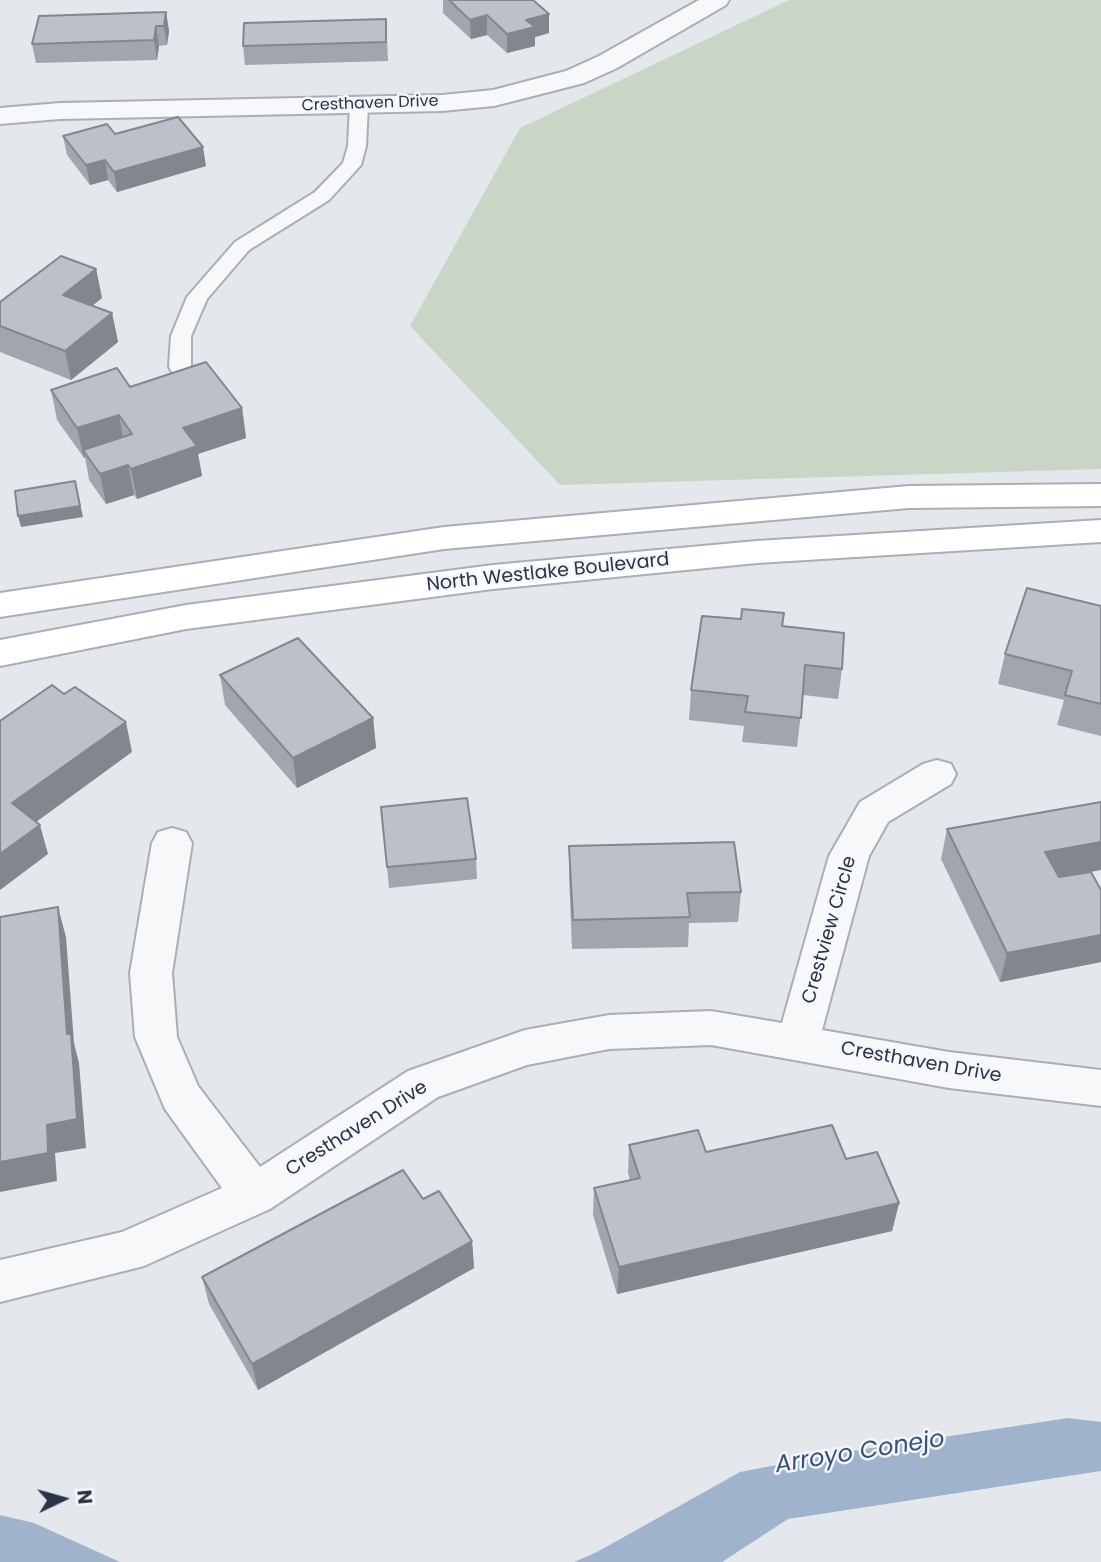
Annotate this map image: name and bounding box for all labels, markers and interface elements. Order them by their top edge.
street label: Cresthaven Drive [301,92,439,116]
street label: North Westlake Boulevard [426,549,670,597]
street label: Crestview Circle [798,854,862,1006]
street label: Cresthaven Drive [839,1038,1003,1088]
street label: Cresthaven Drive [282,1076,432,1182]
water label: Arroyo Conejo [773,1425,947,1481]
north arrow [28,1464,98,1534]
text: N [70,1489,98,1505]

